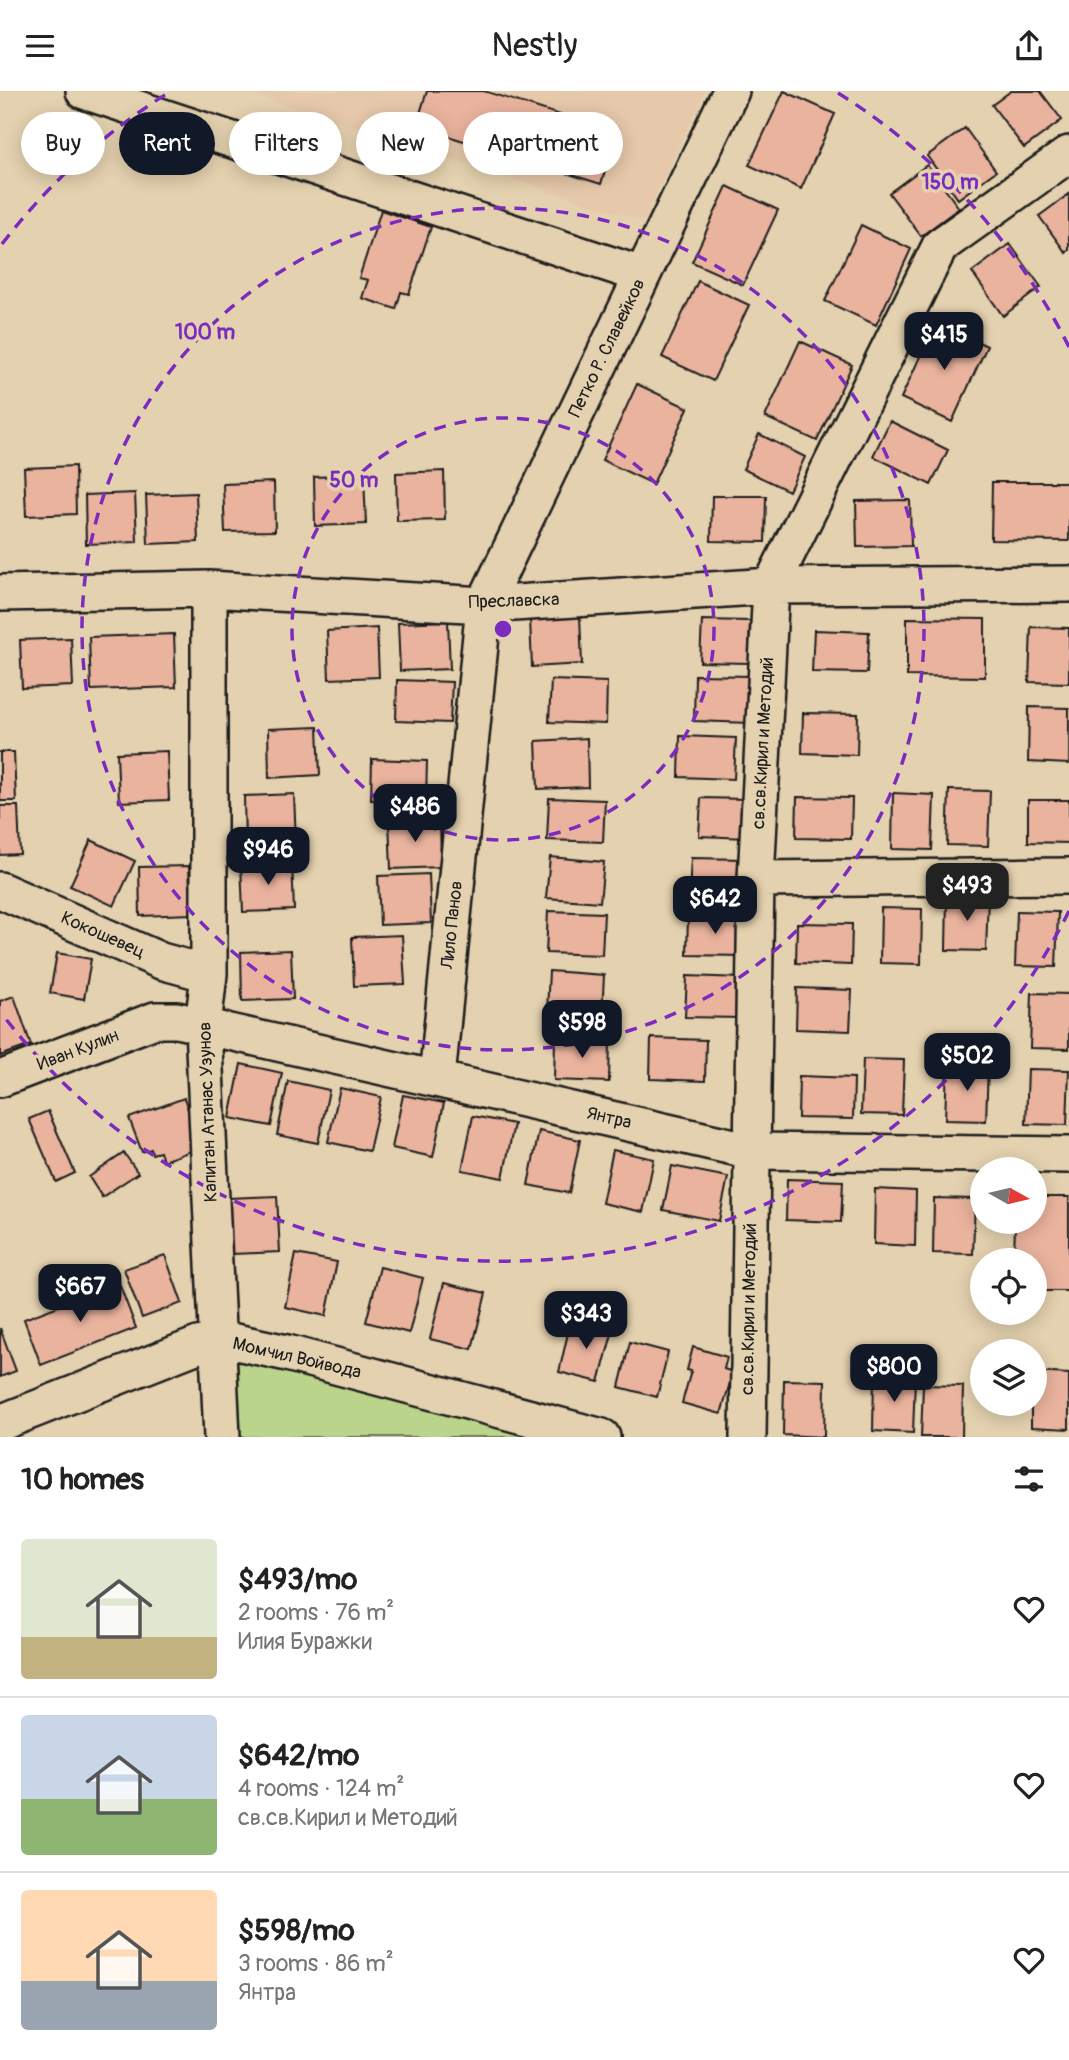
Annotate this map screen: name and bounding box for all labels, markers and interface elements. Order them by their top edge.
text: Nestly [492,26,577,66]
icon: menu [21,27,59,65]
icon: share [1010,27,1048,65]
chip: Buy [21,112,105,175]
chip: Rent [119,112,215,175]
chip: Filters [229,112,342,175]
chip: New [356,112,449,175]
chip: Apartment [463,112,623,175]
text: 150 m [921,169,979,196]
street label: Петко Р. Славейков [563,275,651,421]
pin: $415 [903,313,985,372]
text: 100 m [175,319,235,346]
text: $415 [920,320,968,349]
text: 50 m [330,467,379,494]
street label: Преславска [468,588,560,614]
centre of rings [491,617,515,641]
street label: св.св.Кирил и Методий [747,657,779,829]
pin: $486 [374,785,456,844]
text: $486 [390,792,440,821]
pin: $946 [227,827,309,887]
text: $946 [242,835,294,864]
pin: $493 [926,863,1008,923]
text: $493 [942,871,992,900]
pin: $642 [674,877,756,936]
street label: Лило Панов [436,880,468,971]
text: $642 [689,884,741,913]
street label: Кокошевец [57,906,149,964]
pin: $598 [541,1000,623,1060]
text: $598 [558,1008,606,1037]
street label: Капитан Атанас Узунов [193,1021,223,1203]
street label: Иван Кулин [34,1024,122,1076]
pin: $502 [926,1033,1008,1093]
text: $502 [940,1041,994,1070]
street label: Янтра [584,1102,634,1134]
north arrow [970,1157,1046,1234]
map controls [970,1157,1047,1416]
street label: св.св.Кирил и Методий [736,1223,762,1395]
button: locate [970,1248,1047,1325]
pin: $667 [39,1265,121,1324]
text: $667 [54,1272,106,1301]
pin: $343 [545,1291,627,1351]
text: $343 [560,1299,612,1328]
street label: Момчил Войвода [231,1332,363,1384]
button: layers [970,1339,1047,1416]
pin: $800 [853,1345,935,1404]
text: $800 [866,1352,922,1381]
icon: filters [1010,1460,1048,1498]
text: 10 homes [21,1461,144,1498]
text: $493/mo [238,1561,357,1598]
icon: home [77,1567,161,1651]
icon: heart [1010,1590,1048,1628]
text: 2 rooms · 76 m² [238,1598,394,1627]
text: Илия Буражки [238,1627,372,1656]
text: $642/mo [238,1737,359,1774]
icon: home [77,1743,161,1827]
icon: heart [1010,1766,1048,1804]
text: 4 rooms · 124 m² [238,1774,404,1803]
text: св.св.Кирил и Методий [238,1803,458,1832]
text: $598/mo [238,1912,355,1949]
icon: home [77,1918,161,2002]
icon: heart [1010,1941,1048,1979]
text: 3 rooms · 86 m² [238,1949,394,1978]
text: Янтра [238,1978,296,2007]

